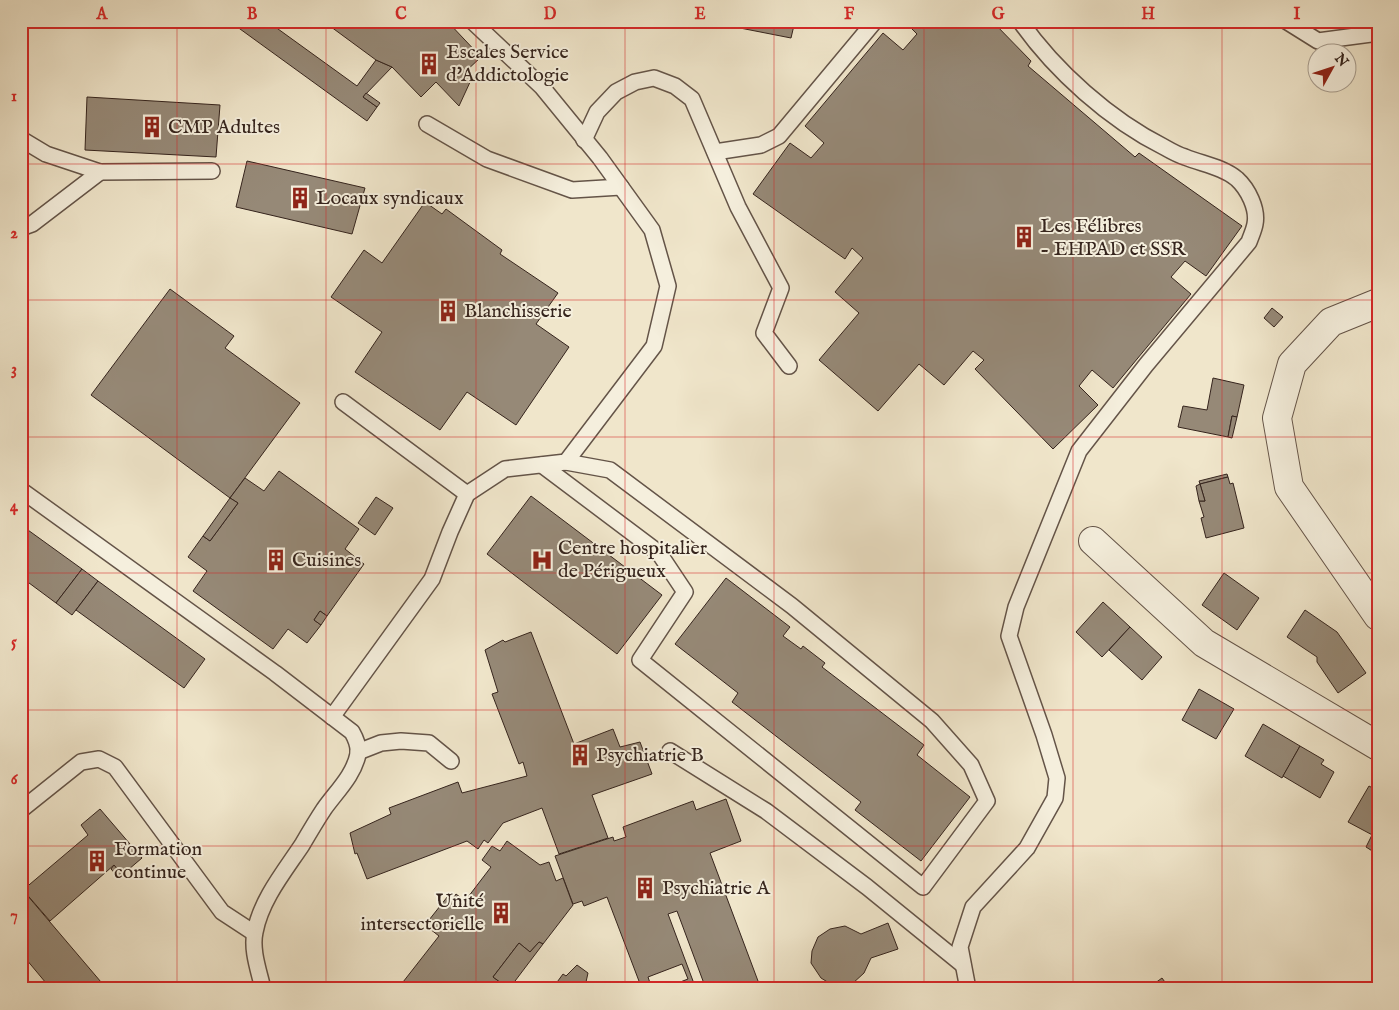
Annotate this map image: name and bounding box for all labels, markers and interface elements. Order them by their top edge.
text: A [96,5,109,25]
text: B [247,5,258,25]
text: C [395,5,407,25]
text: D [544,5,557,25]
text: E [694,5,706,25]
text: F [844,5,855,25]
text: G [992,5,1005,25]
text: H [1141,5,1155,25]
text: I [1294,5,1301,25]
place label: Escales Service d'Addictologie [446,40,569,88]
north arrow [1306,42,1356,92]
text: N [1330,49,1352,71]
building icon: Escales Service d'Addictologie [416,51,442,77]
text: 1 [11,87,17,107]
building icon: CMP Adultes [139,114,165,140]
place label: CMP Adultes [168,115,280,140]
building icon: Locaux syndicaux [287,185,313,211]
place label: Locaux syndicaux [316,186,464,211]
place label: Les Félibres - EHPAD et SSR [1040,214,1187,262]
text: 2 [10,224,18,244]
building icon: Les Félibres - EHPAD et SSR [1011,224,1037,250]
building icon: Blanchisserie [435,298,461,324]
place label: Blanchisserie [464,299,572,324]
text: 3 [11,360,17,380]
text: 4 [10,497,19,517]
place label: Centre hospitalier de Périgueux [558,536,708,584]
building icon: Cuisines [263,547,289,573]
hospital icon: Centre hospitalier de Périgueux [529,547,555,573]
place label: Cuisines [292,548,361,573]
text: 5 [11,633,17,653]
building icon: Psychiatrie B [567,742,593,768]
place label: Psychiatrie B [596,743,704,768]
text: 6 [11,770,19,790]
place label: Formation continue [114,837,203,885]
building icon: Formation continue [84,848,110,874]
building icon: Psychiatrie A [632,875,658,901]
place label: Psychiatrie A [662,876,770,901]
place label: Unité intersectorielle [361,889,484,937]
building icon: Unité intersectorielle [488,900,514,926]
text: 7 [10,906,18,926]

